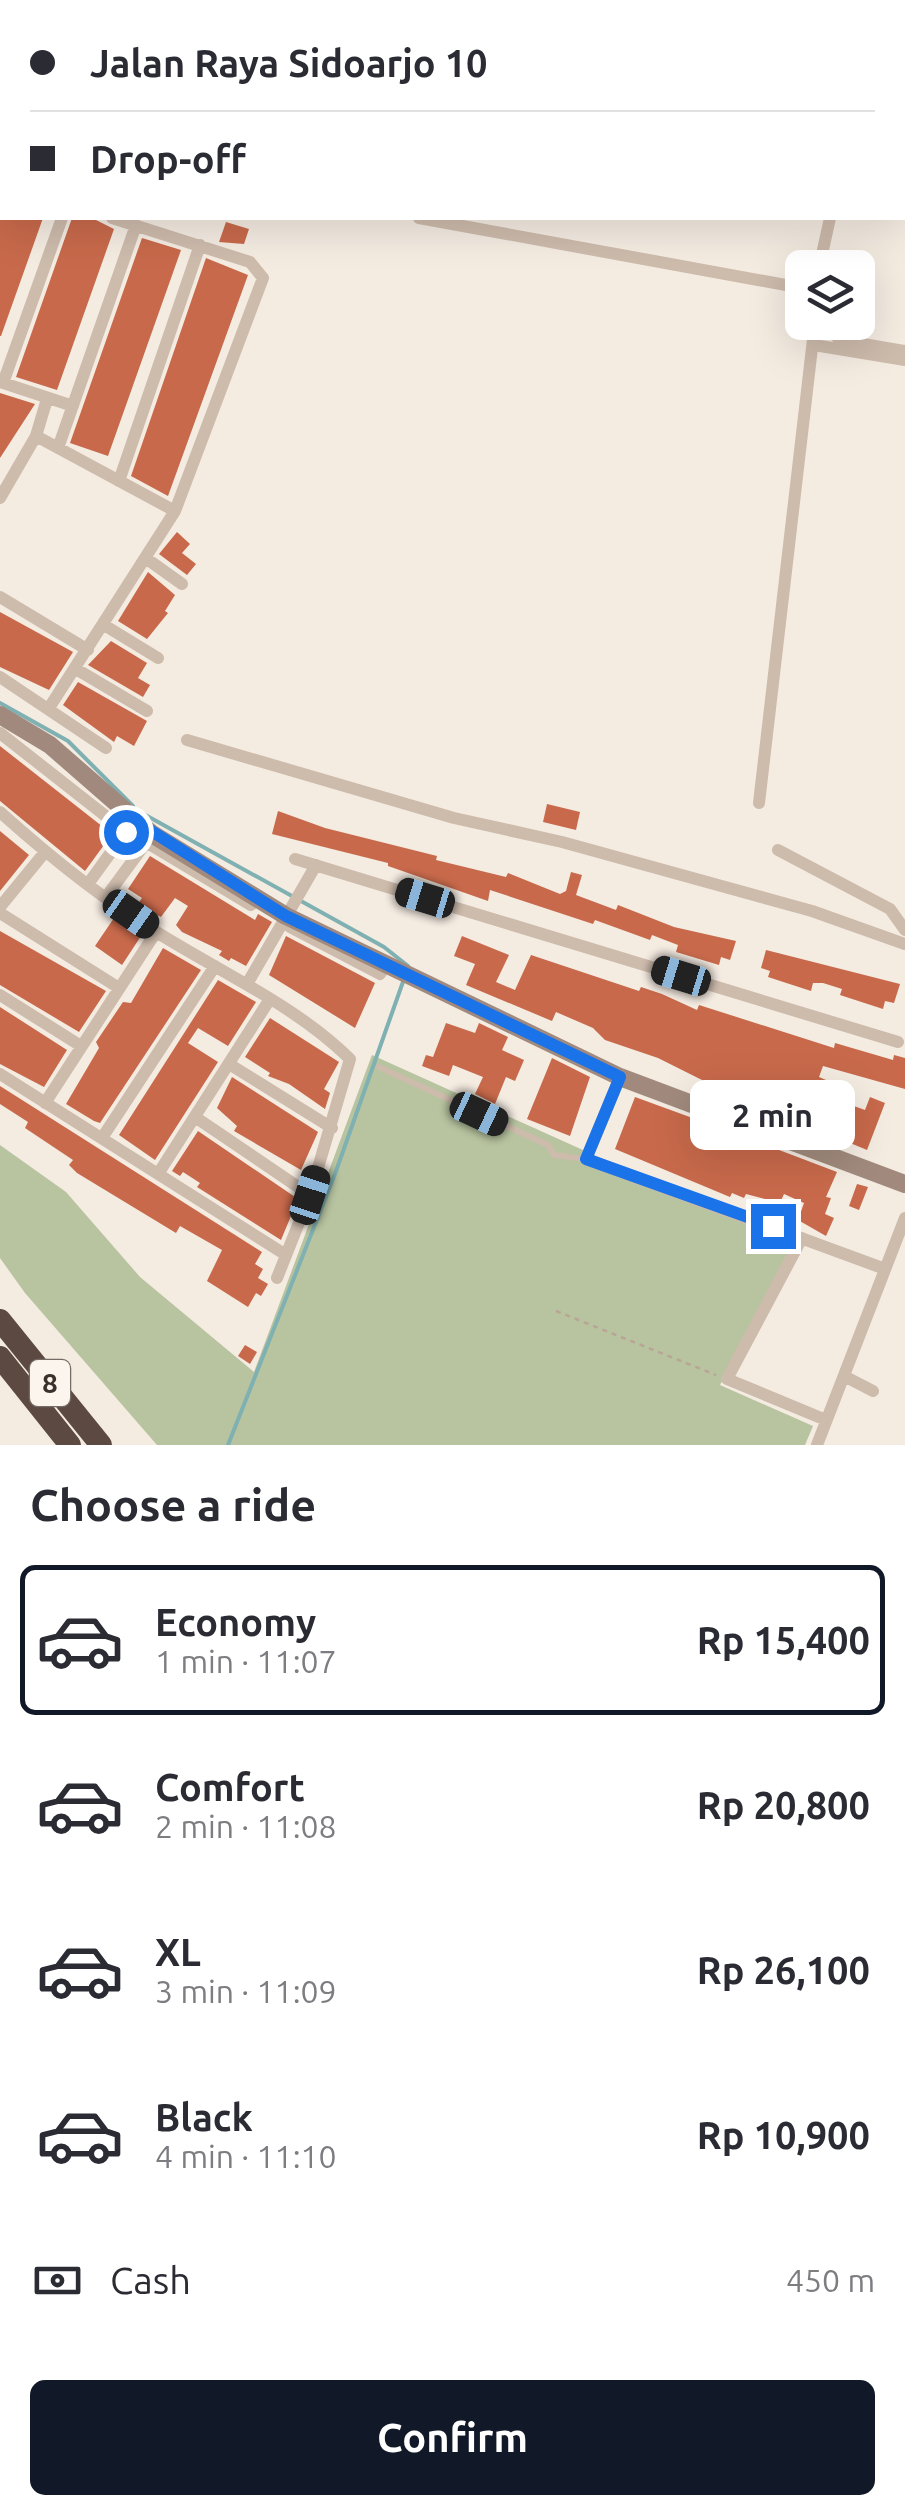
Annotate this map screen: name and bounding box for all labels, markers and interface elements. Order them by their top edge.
text: Jalan Raya Sidoarjo 10 [90,42,488,84]
text: Drop-off [90,138,246,180]
map controls [785,250,875,340]
button: layers [785,250,875,340]
route start [104,810,149,855]
car [392,875,458,921]
car [98,885,164,943]
car [648,953,714,999]
callout: 2 min [690,1081,856,1151]
car [445,1088,513,1140]
text: 2 min [732,1097,813,1133]
car [286,1162,334,1228]
route end [751,1204,796,1249]
road number: 8 [30,1360,70,1406]
text: Choose a ride [30,1479,316,1530]
icon: car [35,1595,125,1685]
text: Economy [155,1601,316,1643]
text: Rp 15,400 [697,1619,870,1661]
text: 1 min · 11:07 [155,1643,337,1679]
icon: car [35,1760,125,1850]
text: Comfort [155,1766,305,1808]
text: Rp 20,800 [697,1784,870,1826]
text: 2 min · 11:08 [155,1808,337,1844]
icon: car [35,1925,125,2015]
text: XL [155,1931,201,1973]
text: Rp 26,100 [697,1949,870,1991]
text: 3 min · 11:09 [155,1973,337,2009]
icon: car [35,2090,125,2180]
text: Black [155,2096,253,2138]
text: Rp 10,900 [697,2114,870,2156]
text: 4 min · 11:10 [155,2138,337,2174]
icon: cash [30,2253,85,2308]
text: Cash [110,2259,191,2301]
text: 450 m [786,2262,875,2298]
button: Confirm [30,2380,875,2495]

